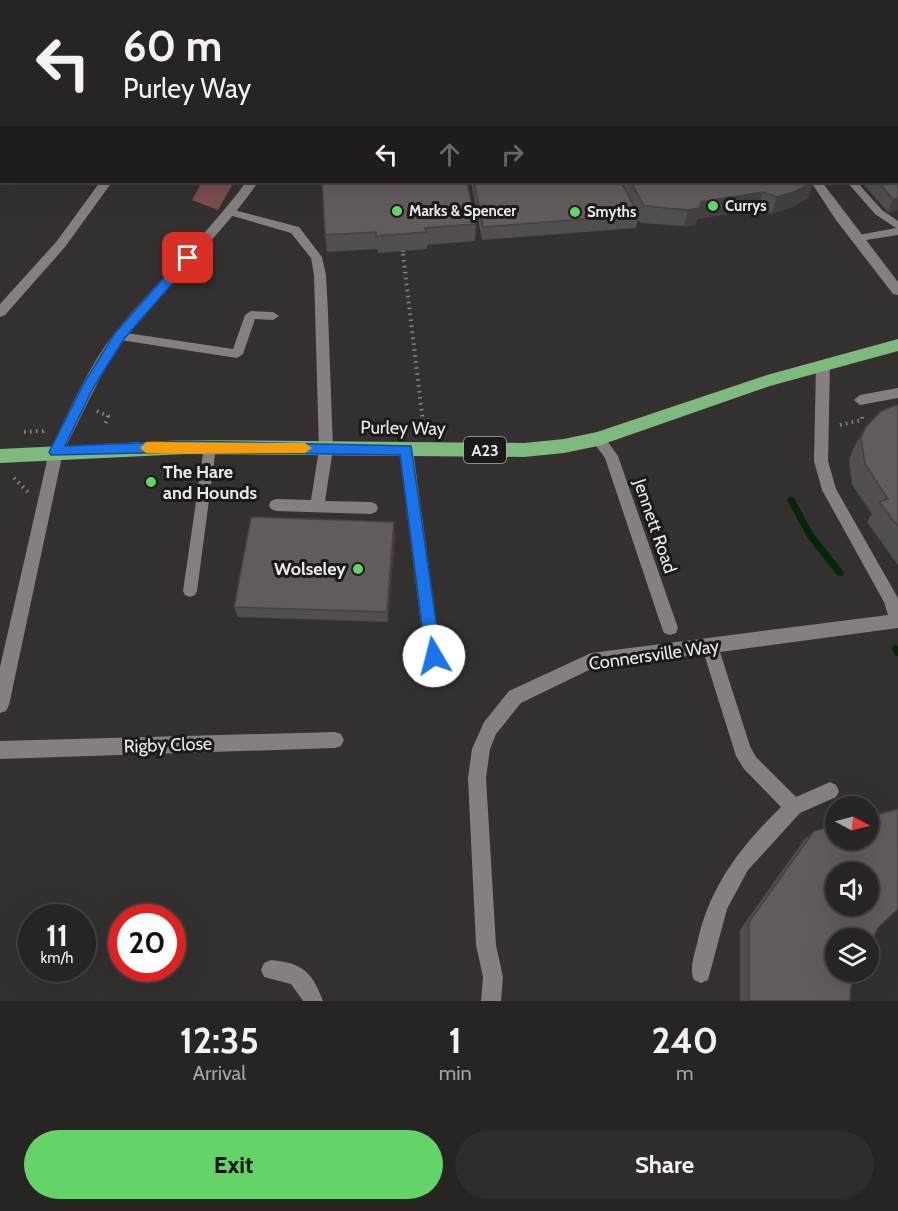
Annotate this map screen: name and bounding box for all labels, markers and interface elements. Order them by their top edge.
text: 60 m [123,20,222,72]
icon: left [24,24,102,102]
text: Purley Way [123,72,251,105]
icon: left [370,138,403,171]
icon: ahead [433,138,466,171]
icon: right [496,138,529,171]
place label: Currys [725,197,767,215]
marker: Currys [706,199,720,213]
place label: Marks & Spencer [409,202,516,220]
place label: Smyths [587,203,636,221]
marker: Marks & Spencer [390,204,404,218]
marker: Smyths [568,205,582,219]
pin [162,232,213,283]
icon: arrive [171,241,204,274]
street label: Purley Way [360,416,446,440]
road number: A23 [464,437,506,463]
place label: The Hare and Hounds [163,461,258,504]
marker: The Hare and Hounds [144,475,158,489]
street label: Jennett Road [628,475,681,576]
place label: Wolseley [274,558,346,580]
marker: Wolseley [351,562,365,576]
position arrow [402,624,466,688]
street label: Connersville Way [587,635,721,675]
street label: Rigby Close [124,732,212,758]
north arrow [825,796,879,850]
map controls [825,796,879,982]
button: sound [825,862,879,916]
speed limit sign: 20 [108,904,186,982]
text: 11 [46,917,68,954]
button: layers [825,928,879,982]
text: km/h [41,949,73,967]
text: 12:35 [180,1018,259,1062]
text: 1 [448,1018,462,1062]
text: 240 [651,1018,718,1062]
text: Arrival [193,1061,246,1085]
text: min [439,1061,472,1085]
text: m [676,1061,694,1085]
button: Exit [24,1130,443,1199]
button: Share [455,1130,874,1199]

